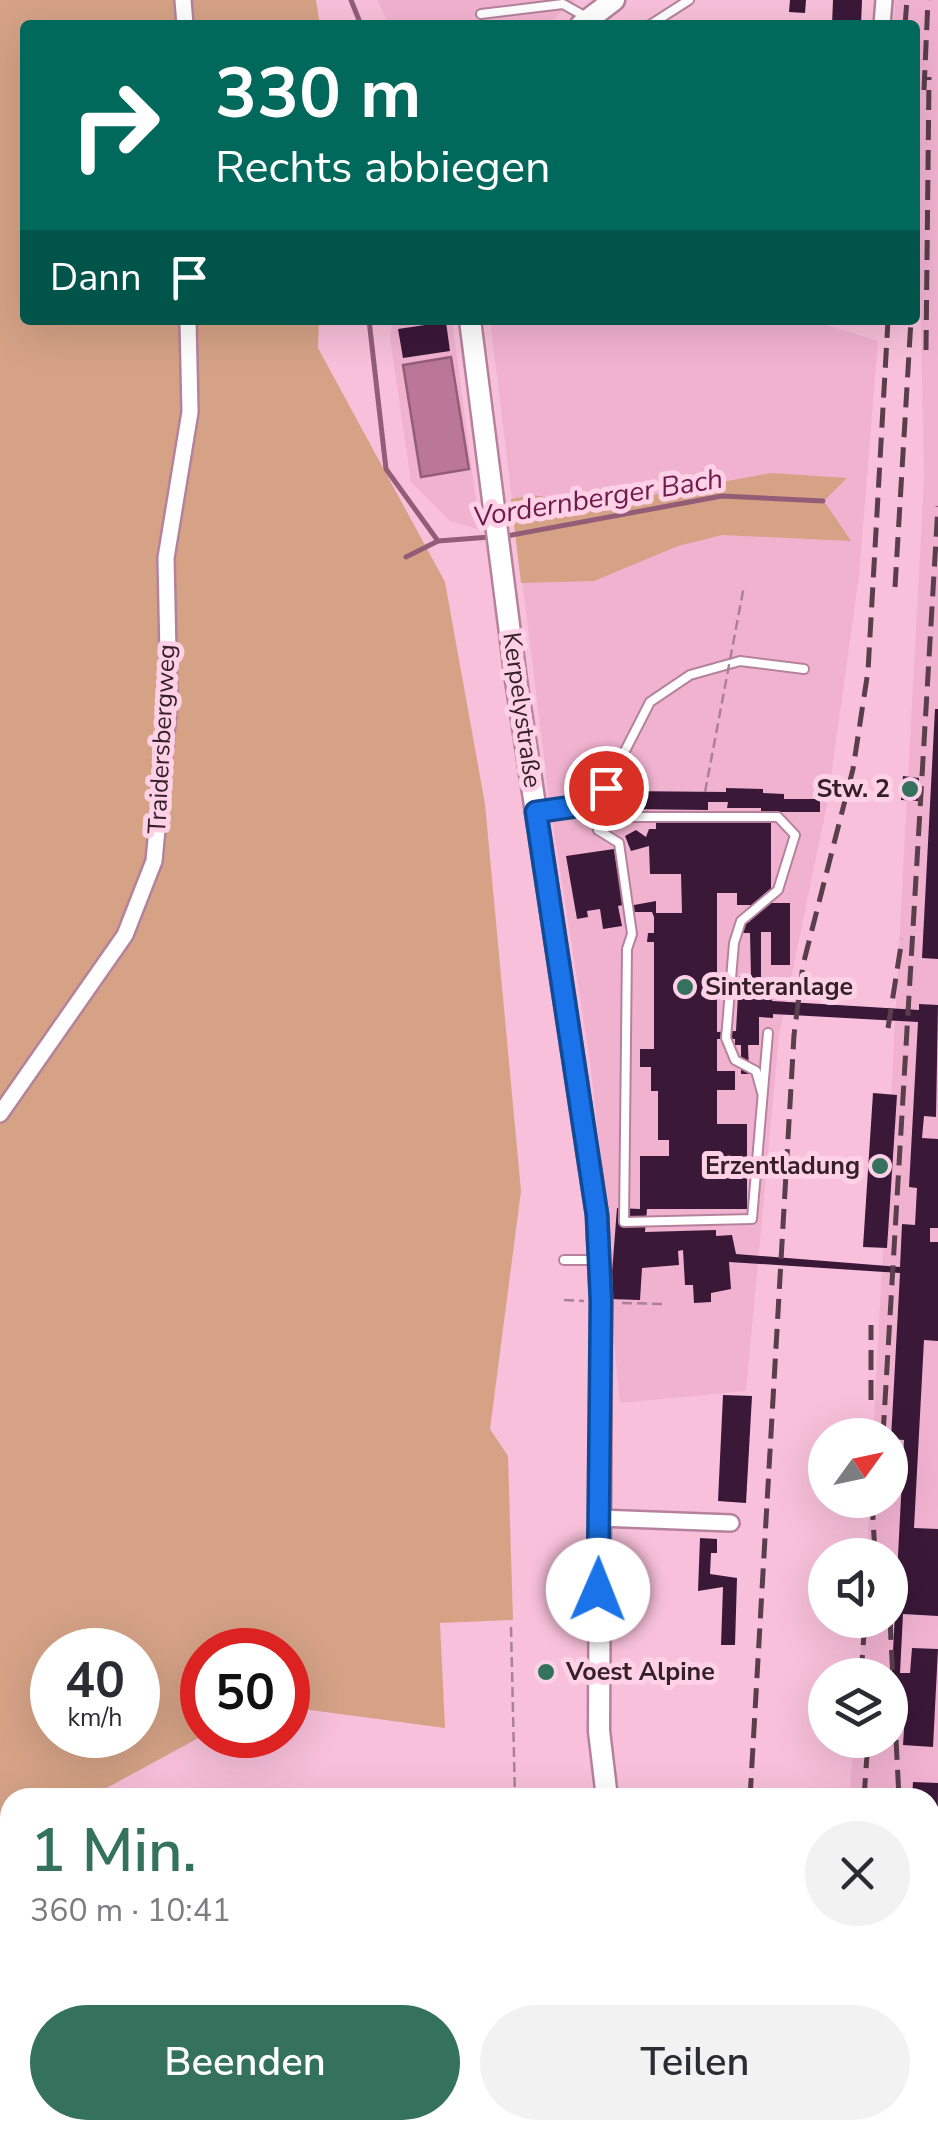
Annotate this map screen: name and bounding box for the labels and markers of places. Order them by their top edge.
pin [564,746,649,831]
place label: Stw. 2 [816,772,890,806]
marker: Stw. 2 [899,778,921,800]
place label: Sinteranlage [705,970,853,1004]
marker: Sinteranlage [674,976,696,998]
place label: Erzentladung [705,1149,860,1183]
marker: Erzentladung [869,1155,891,1177]
place label: Voest Alpine [565,1655,715,1689]
marker: Voest Alpine [535,1661,557,1683]

